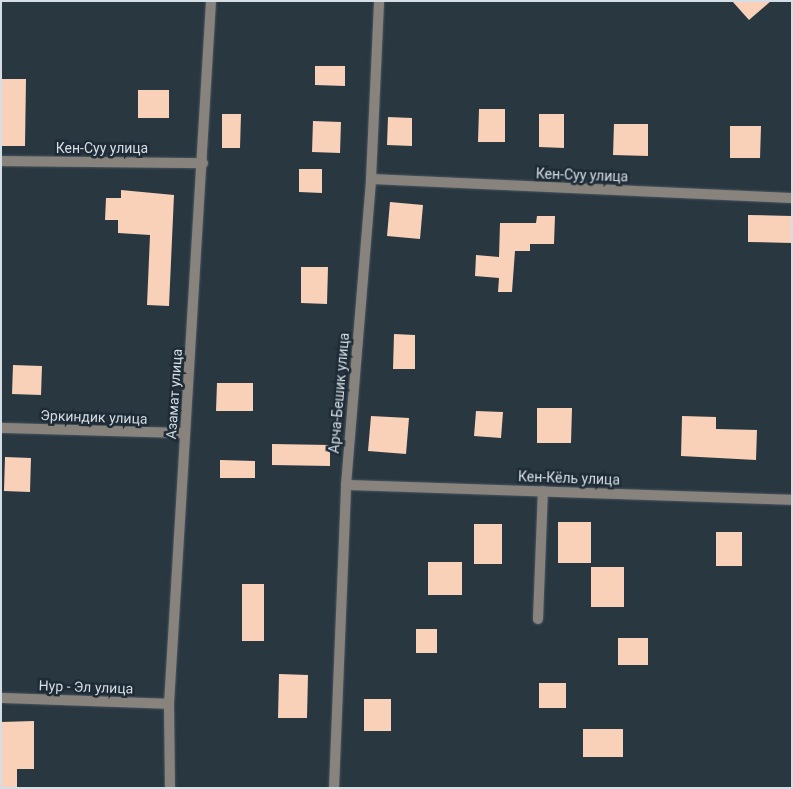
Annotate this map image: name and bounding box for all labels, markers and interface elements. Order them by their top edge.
street label: Кен-Суу улица [56,140,148,156]
street label: Кен-Суу улица [536,165,628,185]
street label: Арча-Бешик улица [325,332,353,454]
street label: Азамат улица [162,348,186,440]
street label: Эркиндик улица [40,407,148,427]
street label: Кен-Кёль улица [518,468,620,488]
street label: Нур - Эл улица [38,677,134,697]

